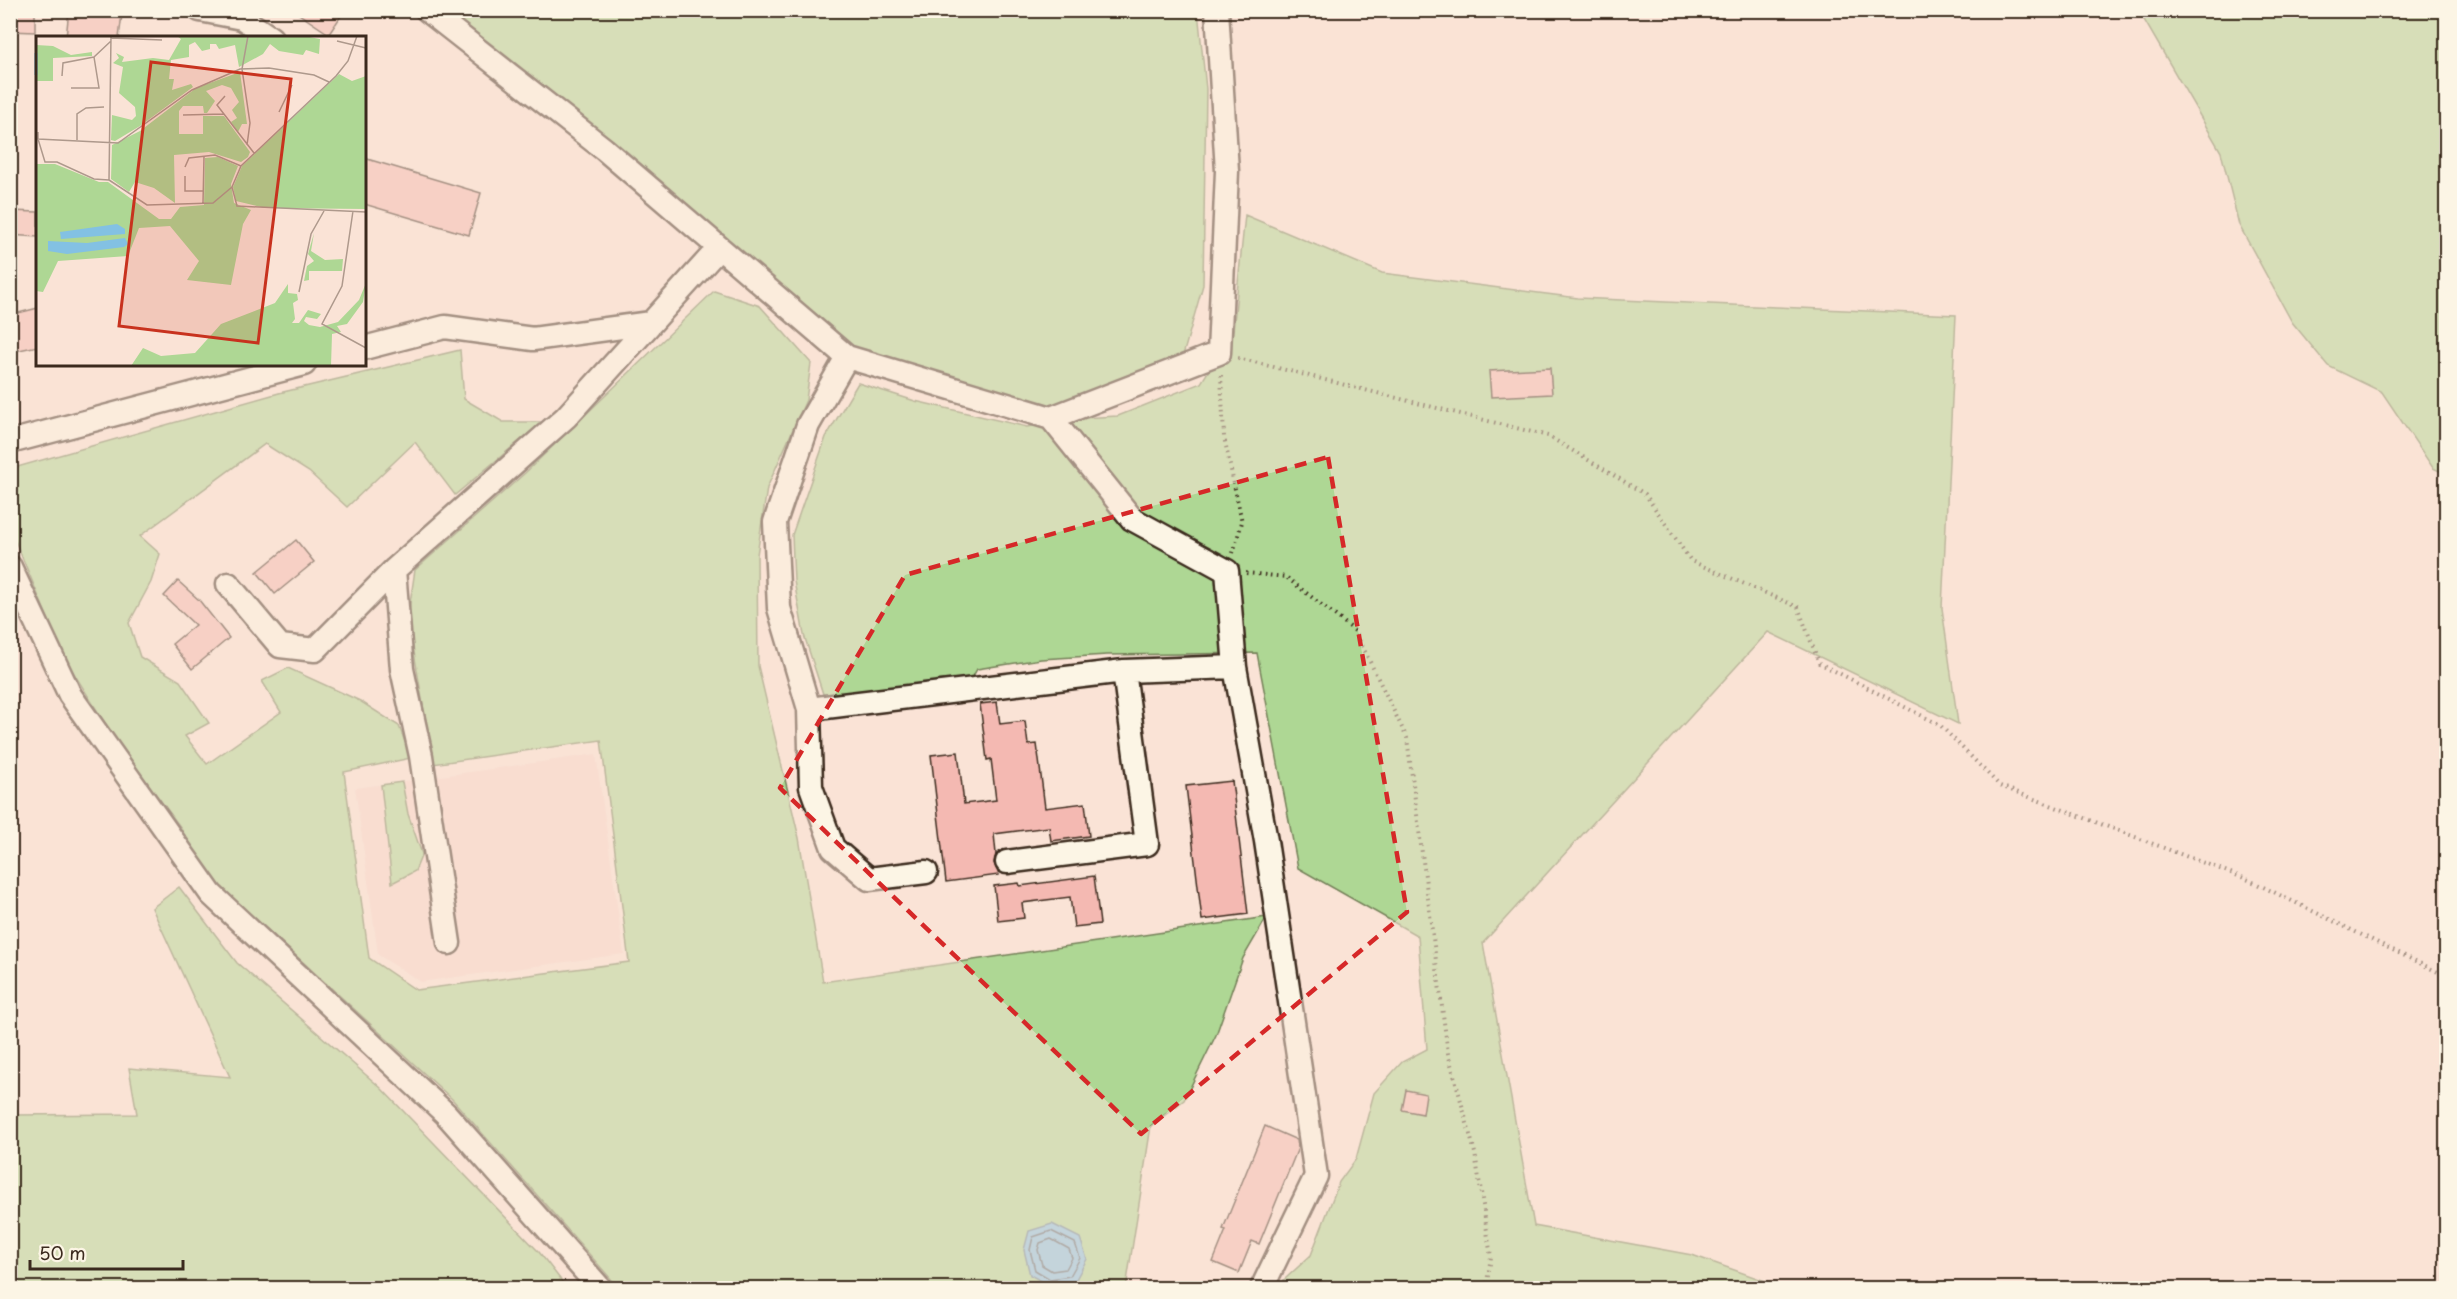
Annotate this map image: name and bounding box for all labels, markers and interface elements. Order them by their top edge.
inset map [36,36,366,366]
scale bar [30,1233,183,1271]
text: 50 m [39,1239,86,1266]

